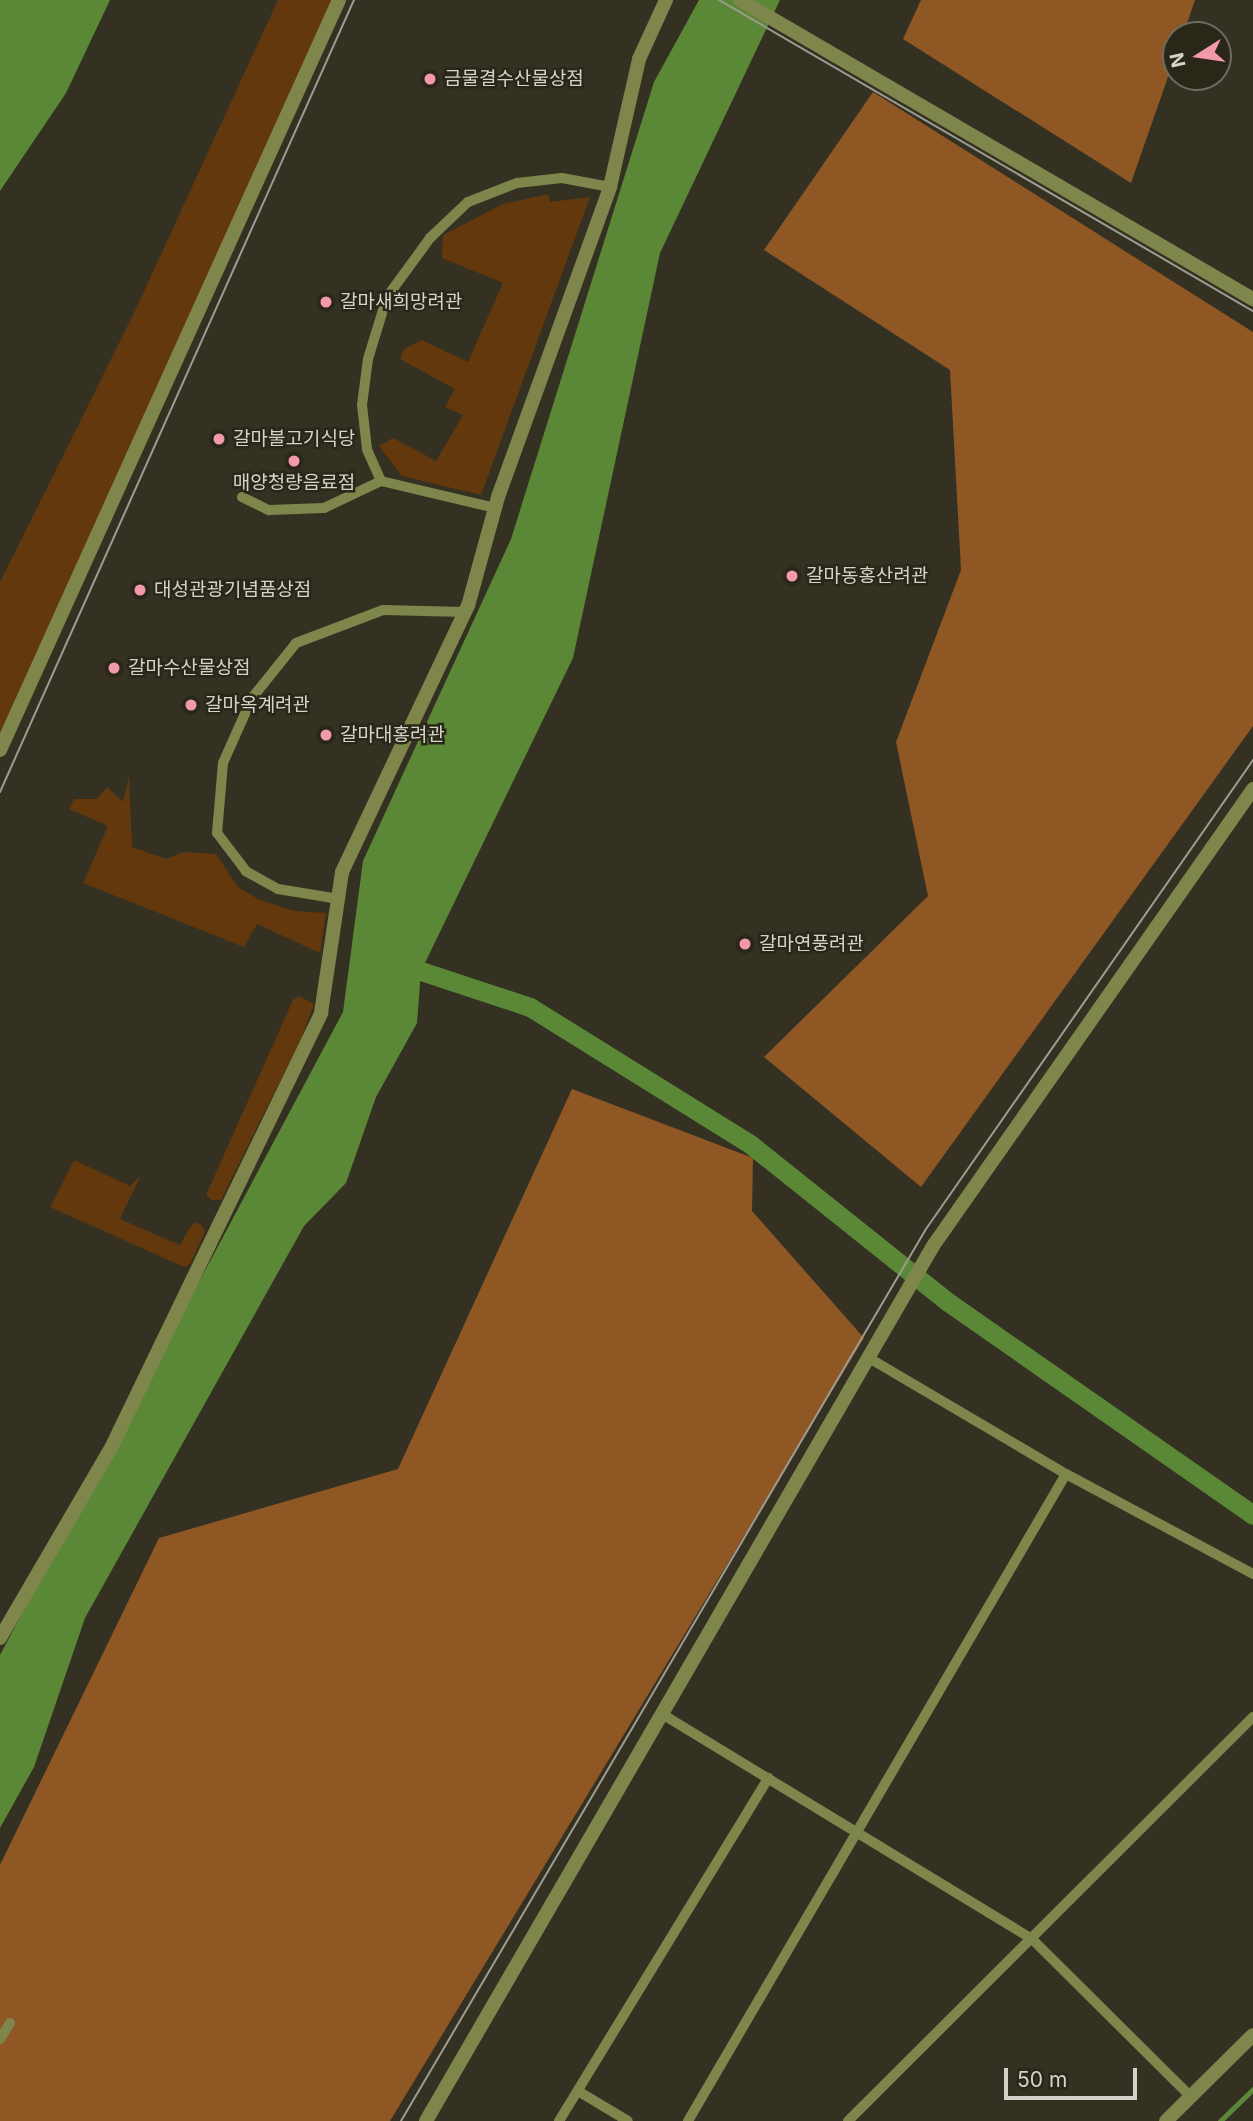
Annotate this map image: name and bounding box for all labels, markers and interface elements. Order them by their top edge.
north arrow [1162,21,1232,91]
text: N [1165,51,1191,70]
place label: 금물결수산물상점 [444,68,584,90]
marker: 금물결수산물상점 [422,71,438,87]
place label: 갈마새희망려관 [340,291,462,313]
marker: 갈마새희망려관 [318,294,334,310]
place label: 갈마불고기식당 [233,428,355,450]
marker: 갈마불고기식당 [211,431,227,447]
marker: 매양청량음료점 [286,453,302,469]
place label: 매양청량음료점 [233,472,355,494]
place label: 갈마동홍산려관 [806,565,928,587]
marker: 갈마동홍산려관 [784,568,800,584]
place label: 대성관광기념품상점 [154,579,311,601]
marker: 대성관광기념품상점 [132,582,148,598]
place label: 갈마수산물상점 [128,657,250,679]
marker: 갈마수산물상점 [106,660,122,676]
place label: 갈마옥계려관 [205,694,310,716]
marker: 갈마옥계려관 [183,697,199,713]
place label: 갈마대홍려관 [340,724,445,746]
marker: 갈마대홍려관 [318,727,334,743]
place label: 갈마연풍려관 [759,933,864,955]
marker: 갈마연풍려관 [737,936,753,952]
scale bar [1008,2054,1141,2098]
text: 50 m [1017,2067,1067,2092]

